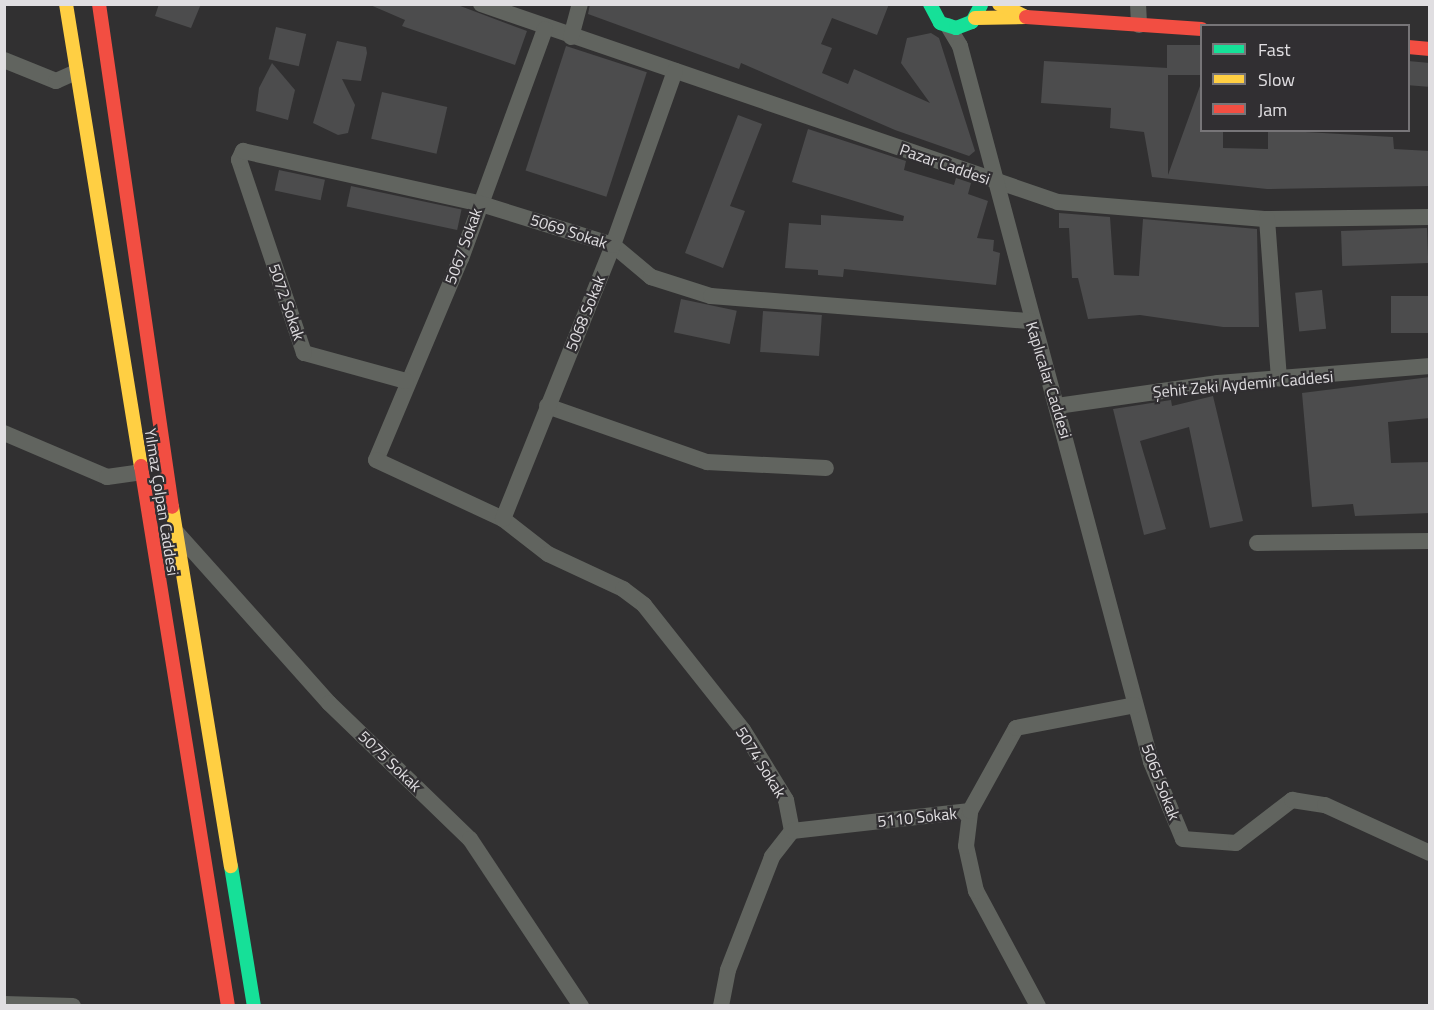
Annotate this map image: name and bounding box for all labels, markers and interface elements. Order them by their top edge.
legend [1200,24,1410,132]
text: Fast [1258,36,1291,63]
text: Slow [1258,66,1295,93]
text: Jam [1258,96,1287,123]
street label: Pazar Caddesi [897,140,993,188]
street label: 5067 Sokak [440,205,486,287]
street label: 5069 Sokak [528,210,610,252]
street label: 5072 Sokak [265,261,309,343]
street label: 5068 Sokak [561,272,609,354]
street label: Kaplıcalar Caddesi [1022,319,1076,441]
street label: Şehit Zeki Aydemir Caddesi [1152,367,1334,401]
street label: Yılmaz Çolpan Caddesi [141,427,183,577]
street label: 5074 Sokak [732,723,790,801]
street label: 5075 Sokak [355,726,425,796]
street label: 5065 Sokak [1138,741,1184,823]
street label: 5110 Sokak [876,803,958,831]

